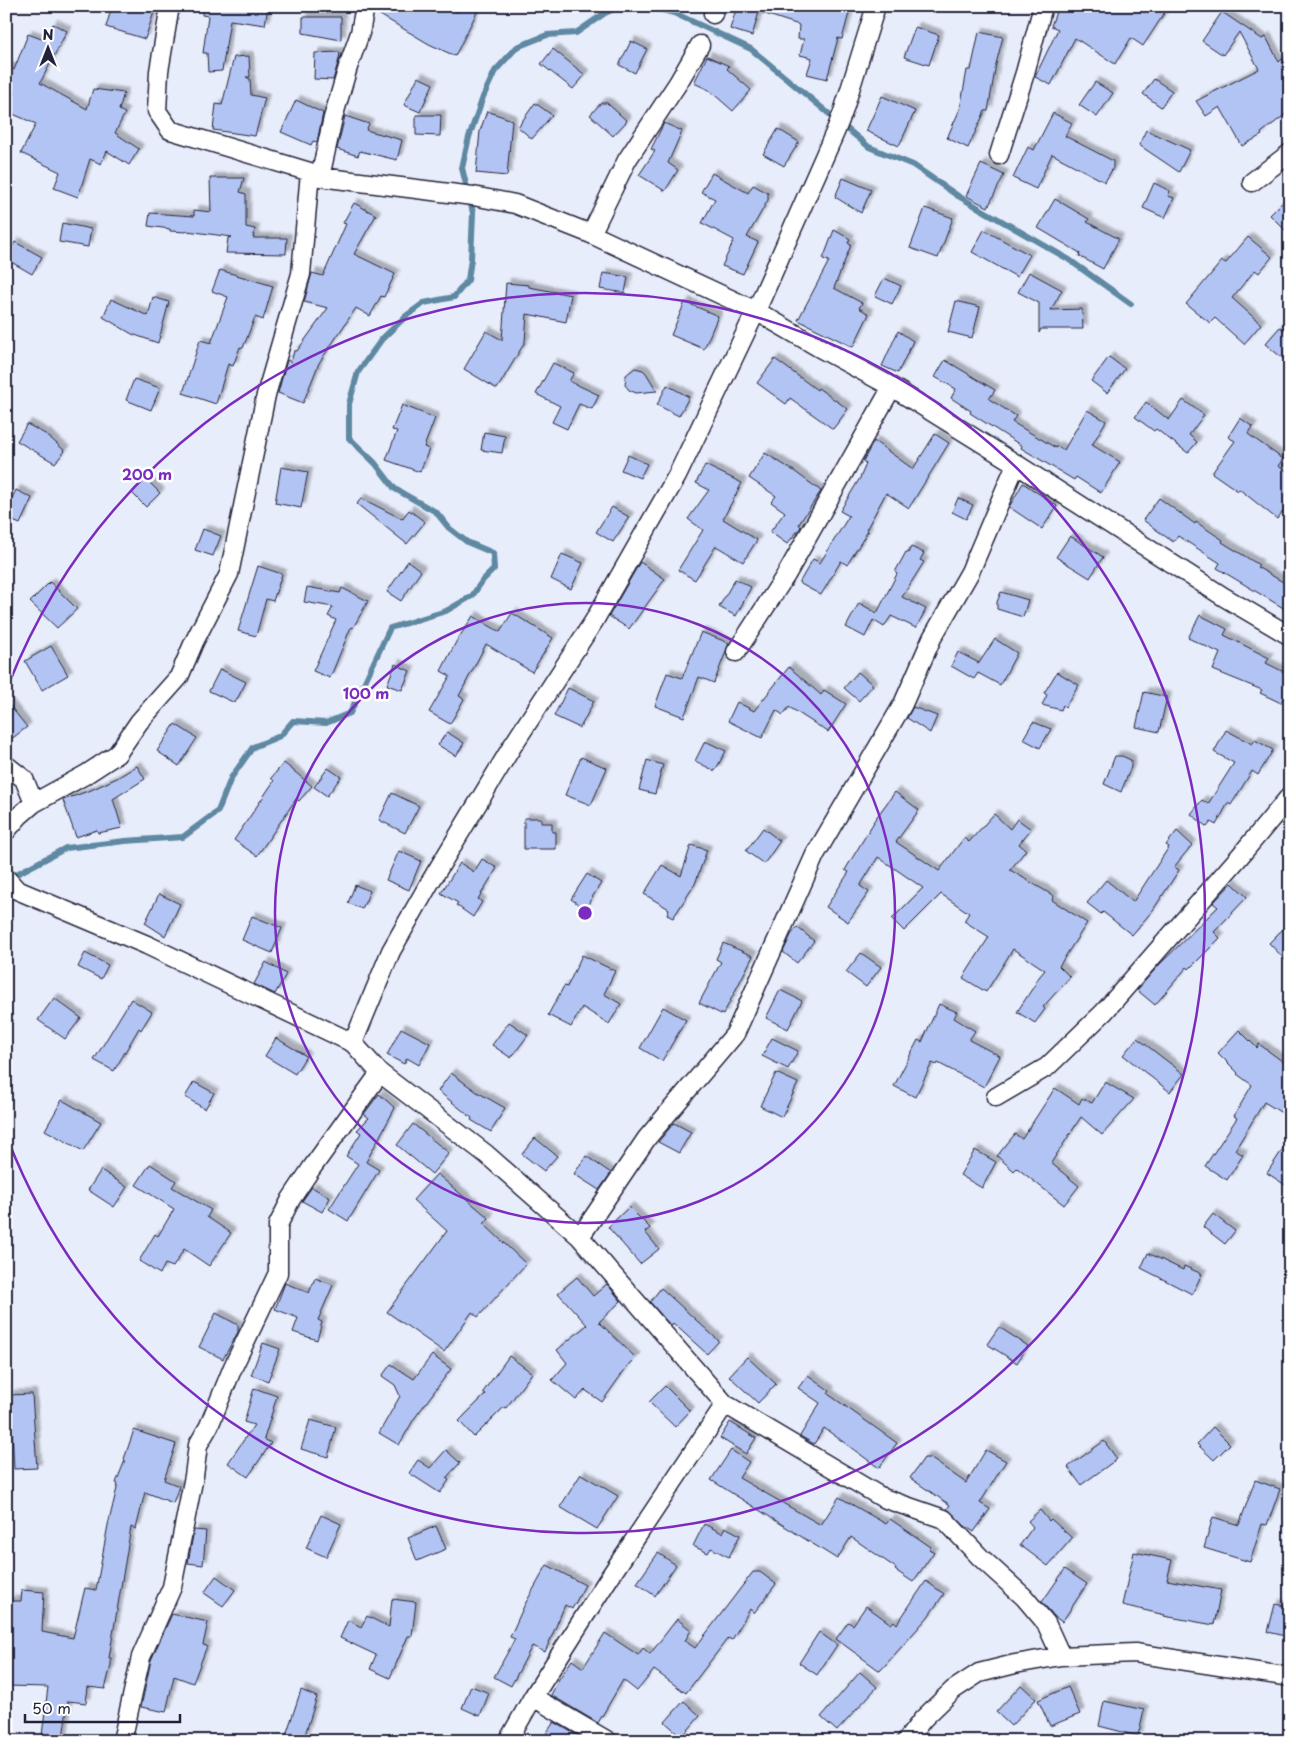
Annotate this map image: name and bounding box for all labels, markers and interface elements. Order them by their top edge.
north arrow [22,22,72,72]
text: N [42,24,54,45]
text: 200 m [122,462,172,485]
text: 100 m [343,681,389,704]
centre of rings [576,904,594,922]
scale bar [25,1692,180,1724]
text: 50 m [32,1696,71,1719]

